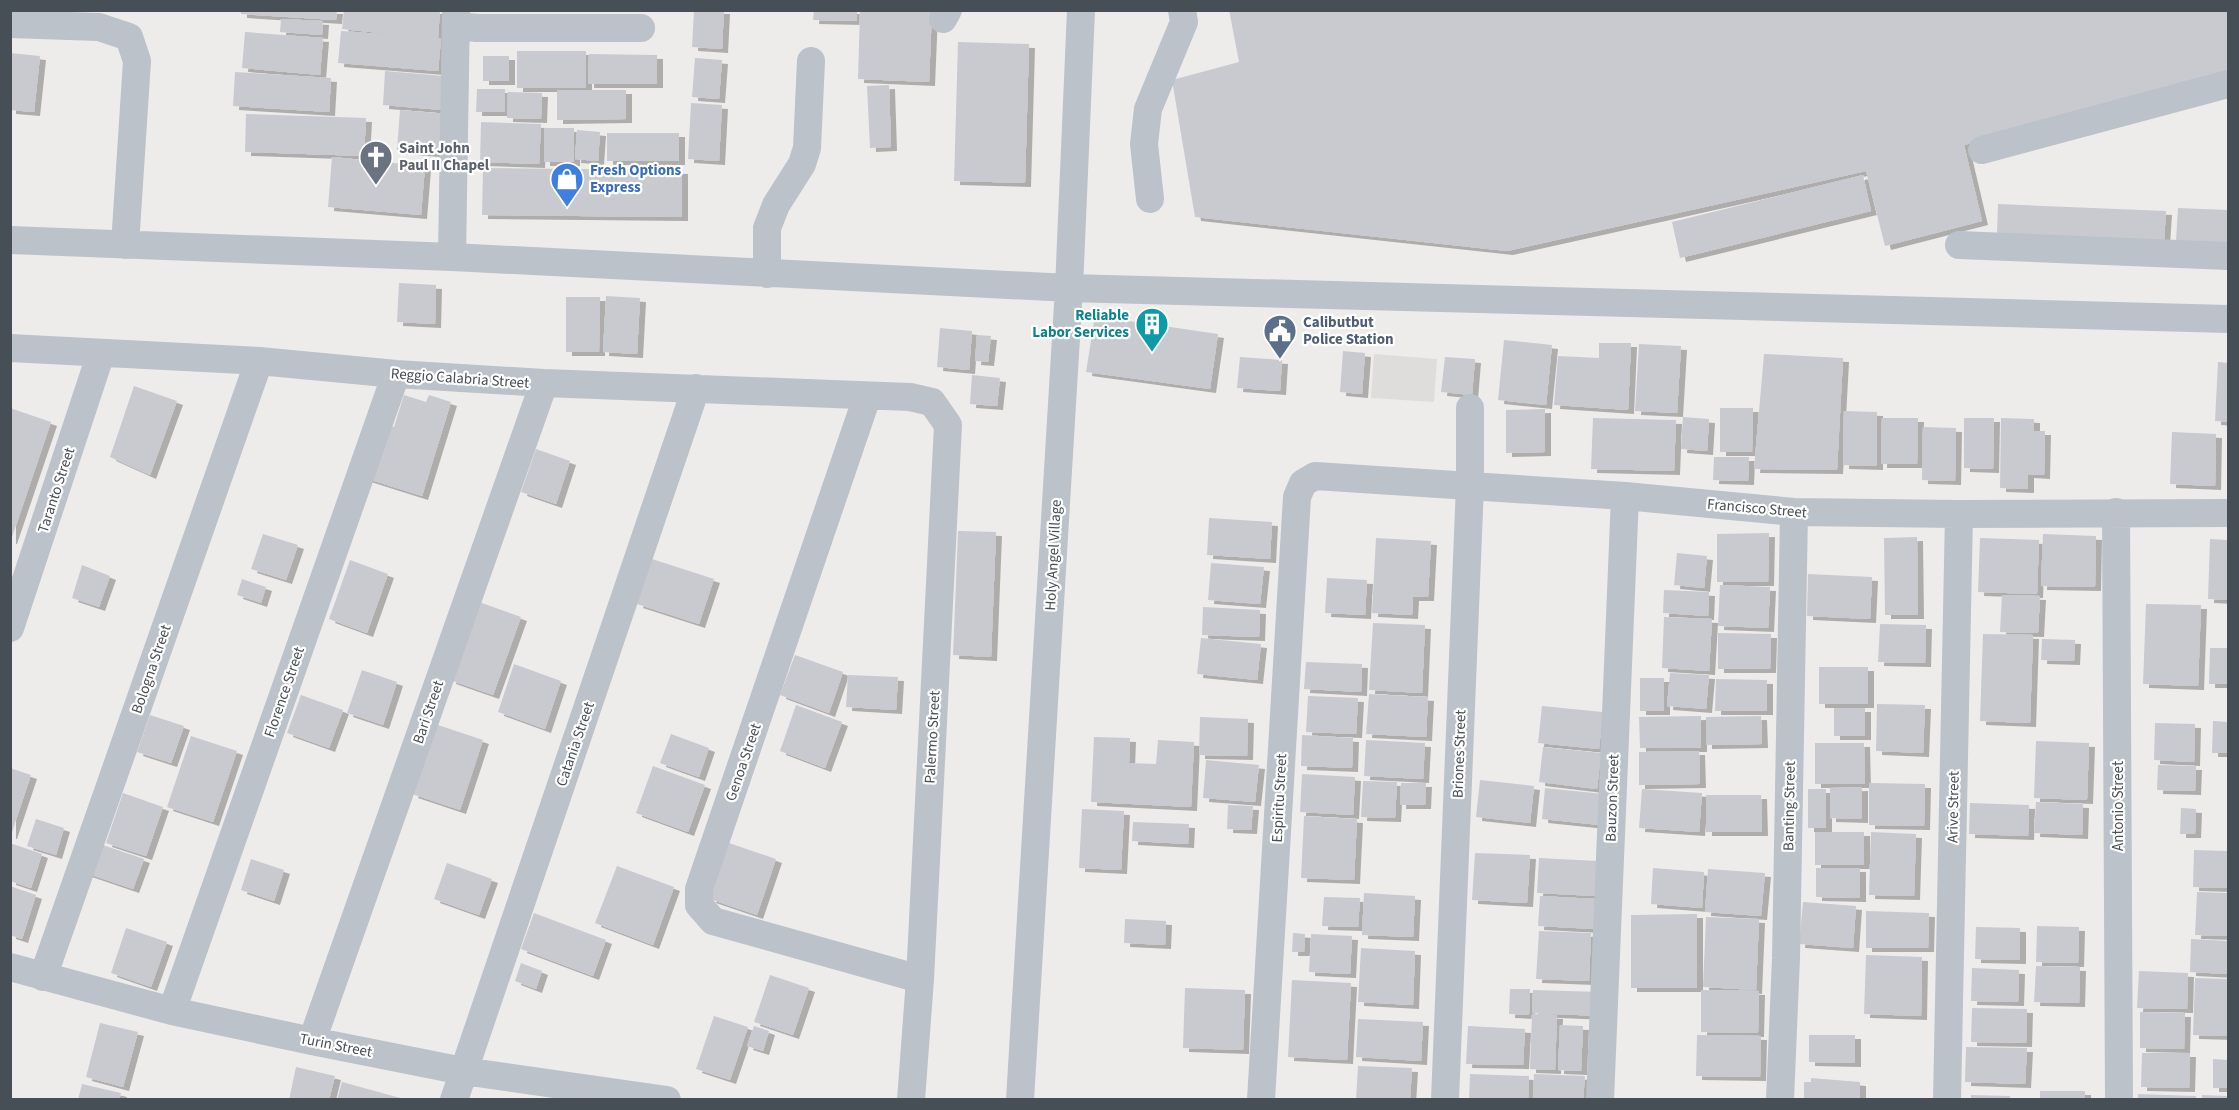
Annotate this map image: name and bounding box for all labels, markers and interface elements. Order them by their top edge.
place label: Saint John Paul II Chapel [399,138,490,176]
church icon: Saint John Paul II Chapel [358,139,394,186]
place label: Fresh Options Express [590,160,682,198]
shop icon: Fresh Options Express [549,161,585,208]
place label: Reliable Labor Services [1032,305,1129,343]
building icon: Reliable Labor Services [1134,306,1170,353]
place label: Calibutbut Police Station [1303,312,1394,350]
public building icon: Calibutbut Police Station [1262,313,1298,360]
street label: Reggio Calabria Street [390,363,530,394]
street label: Taranto Street [33,445,80,536]
street label: Francisco Street [1706,494,1808,523]
street label: Holy Angel Village [1040,499,1067,611]
street label: Bologna Street [126,622,177,716]
street label: Florence Street [259,644,310,740]
street label: Bari Street [408,678,449,747]
street label: Palermo Street [920,690,945,784]
street label: Catania Street [551,699,600,789]
street label: Briones Street [1447,709,1472,799]
street label: Genoa Street [720,720,767,804]
street label: Espiritu Street [1267,753,1292,843]
street label: Bauzon Street [1600,754,1625,842]
street label: Banting Street [1778,761,1801,851]
street label: Antonio Street [2108,761,2129,851]
street label: Arive Street [1942,771,1965,843]
street label: Turin Street [298,1028,374,1063]

